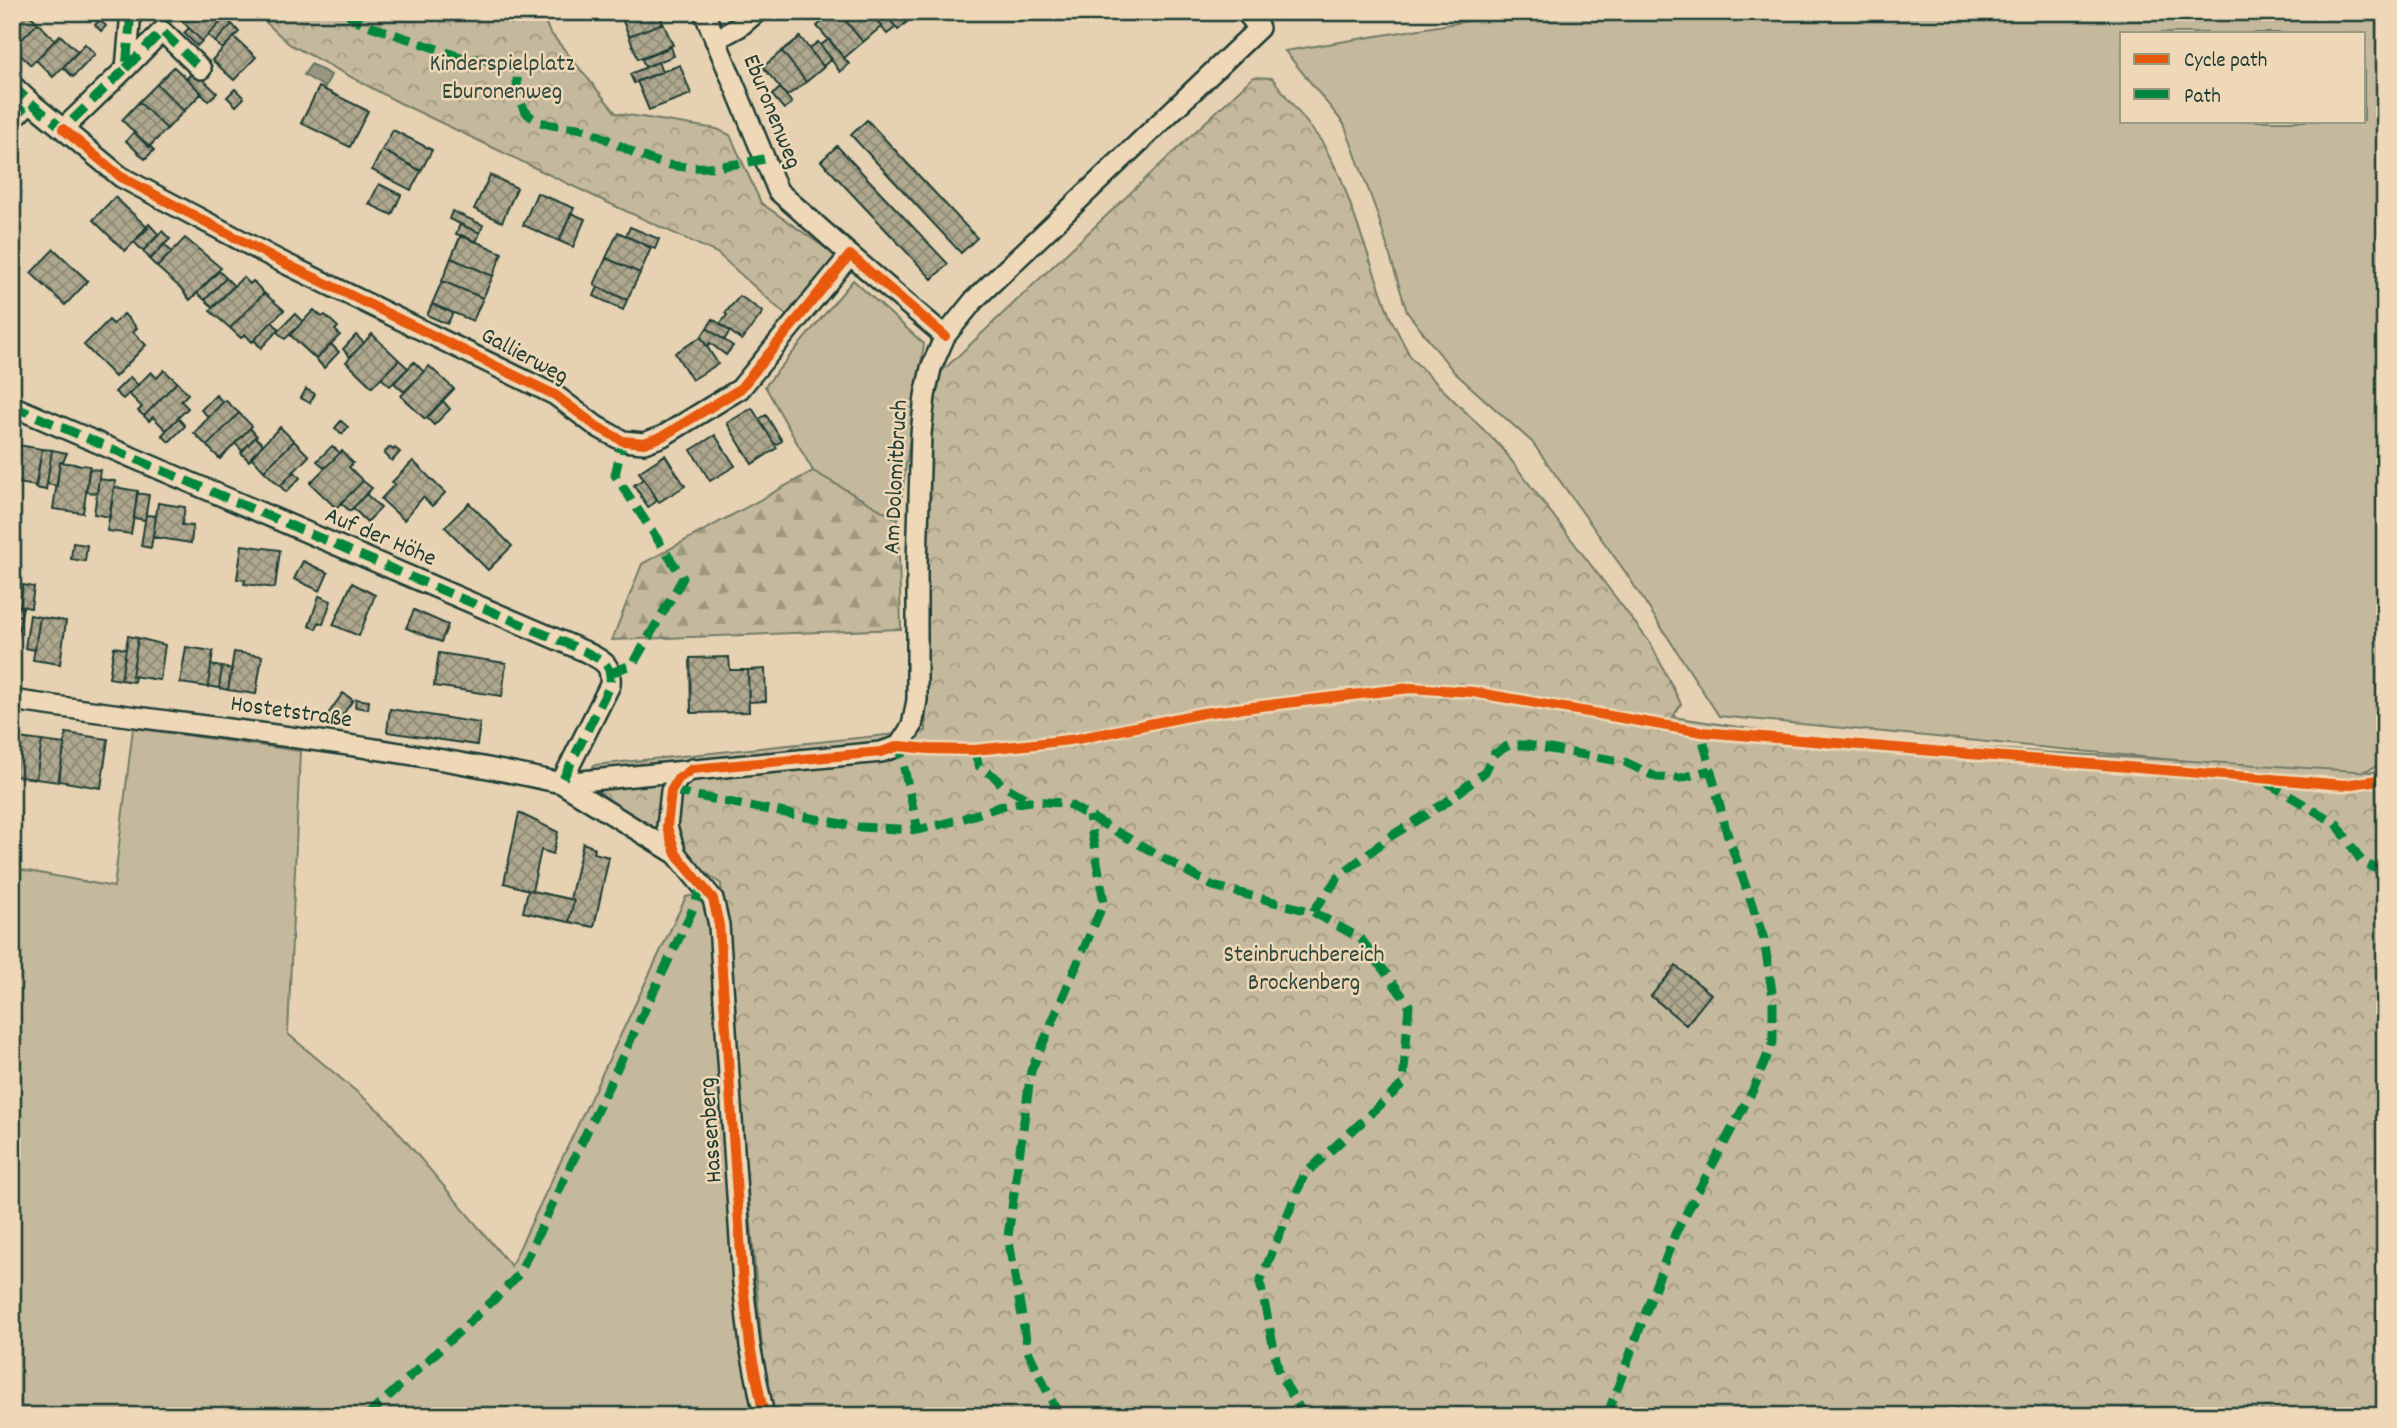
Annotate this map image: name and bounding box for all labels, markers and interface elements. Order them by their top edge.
legend [2120,32,2366,122]
text: Cycle path [2184,47,2267,77]
park label: Kinderspielplatz Eburonenweg [429,48,575,110]
street label: Eburonenweg [733,50,809,174]
text: Path [2184,83,2221,113]
street label: Gallierweg [474,320,574,394]
street label: Am Dolomitbruch [876,399,918,555]
street label: Auf der Höhe [319,499,441,577]
street label: Hostetstraße [228,688,354,738]
park label: Steinbruchbereich Brockenberg [1223,939,1385,1001]
street label: Hassenberg [691,1076,733,1184]

